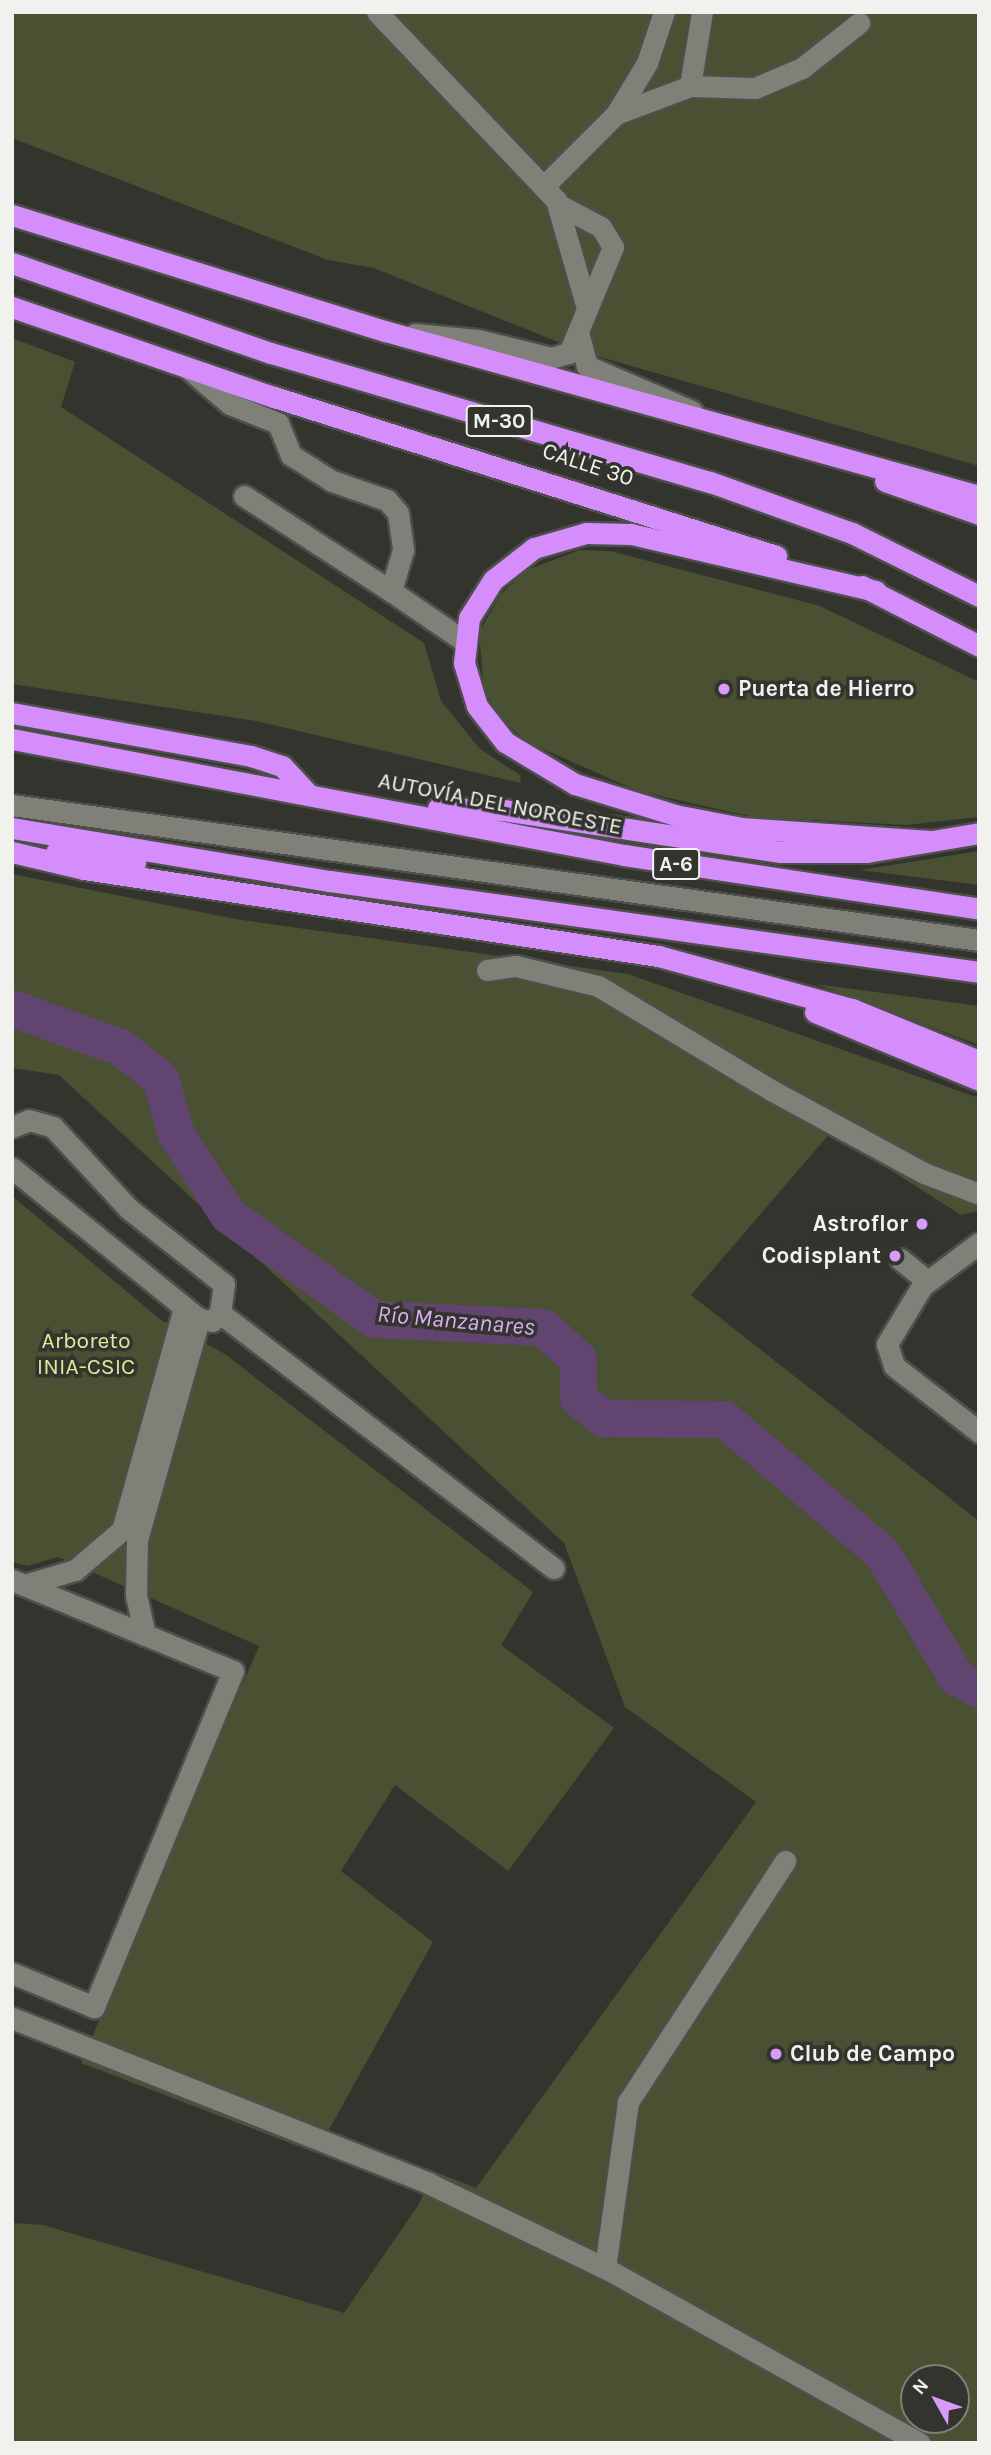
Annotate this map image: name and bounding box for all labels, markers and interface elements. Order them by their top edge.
road number: M-30 [464,404,534,438]
street label: CALLE 30 [539,437,637,493]
place label: Puerta de Hierro [738,675,915,703]
marker: Puerta de Hierro [716,681,732,697]
street label: AUTOVÍA DEL NOROESTE [376,767,624,841]
road number: A-6 [652,846,700,882]
place label: Astroflor [813,1210,908,1238]
marker: Astroflor [914,1216,930,1232]
place label: Codisplant [762,1242,881,1270]
marker: Codisplant [887,1248,903,1264]
water label: Río Manzanares [376,1300,536,1342]
park label: Arboreto INIA-CSIC [37,1327,135,1381]
place label: Club de Campo [790,2040,955,2068]
marker: Club de Campo [768,2046,784,2062]
north arrow [900,2364,970,2434]
text: N [908,2374,933,2399]

